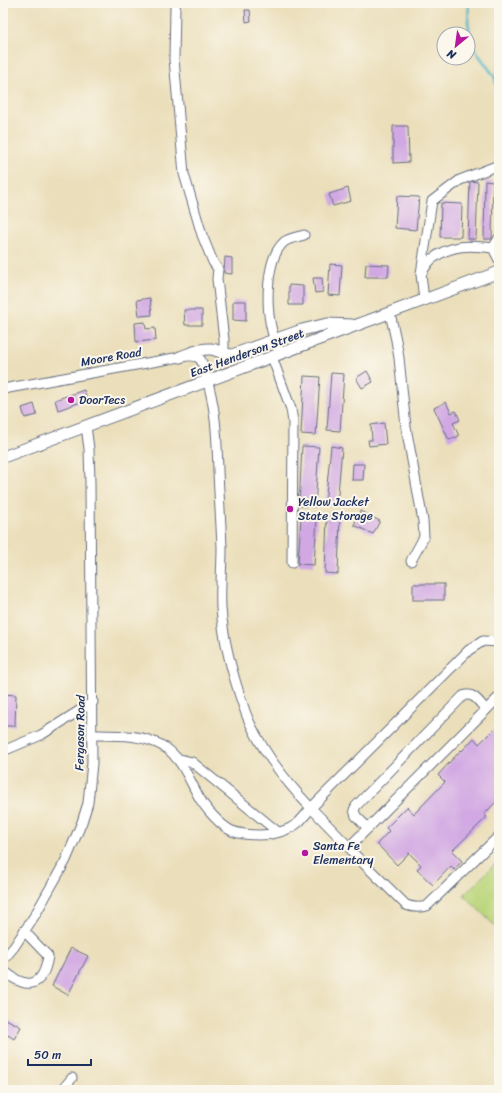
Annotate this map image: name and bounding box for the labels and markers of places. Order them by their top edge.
place label: DoorTecs [79,389,125,411]
marker: DoorTecs [66,395,76,405]
place label: Yellow Jacket State Storage [298,491,373,527]
marker: Yellow Jacket State Storage [285,504,295,514]
place label: Santa Fe Elementary [313,835,374,871]
marker: Santa Fe Elementary [300,848,310,858]

